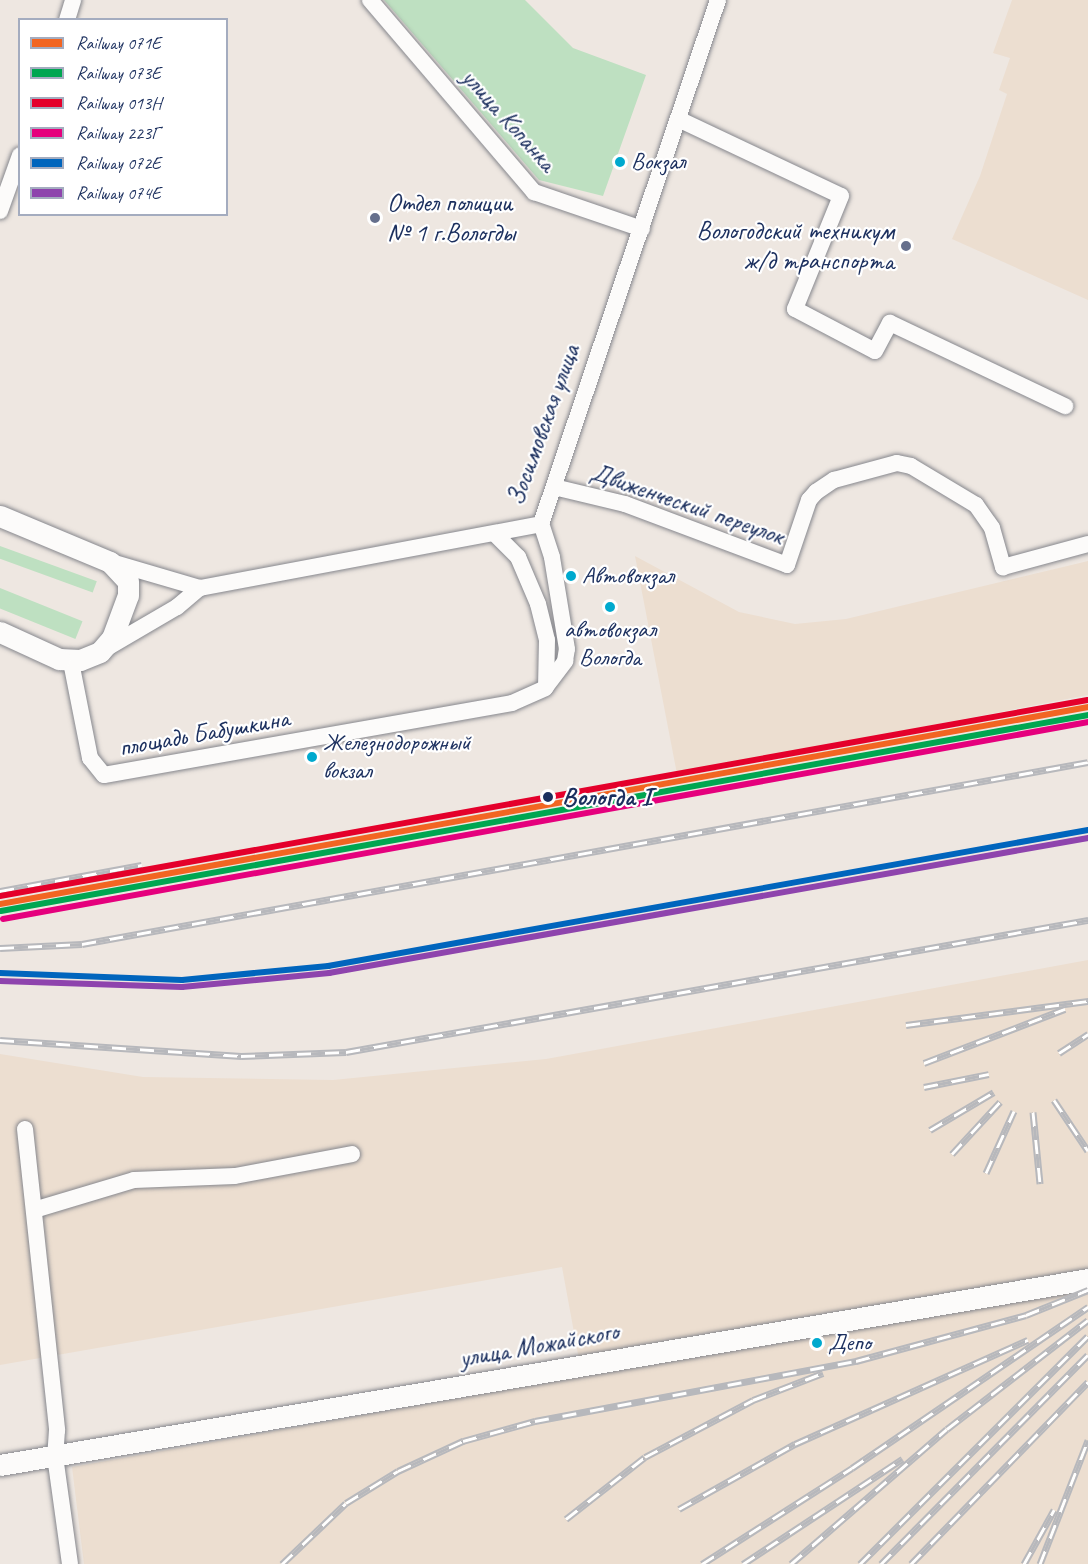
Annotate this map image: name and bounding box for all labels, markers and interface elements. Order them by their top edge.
legend [18,18,228,216]
text: Railway 071Е [76,32,161,54]
text: Railway 073Е [76,62,161,84]
street label: улица Копанка [455,62,563,178]
text: Railway 013Н [76,92,161,114]
text: Railway 223Г [76,122,160,144]
place label: Вокзал [631,148,685,176]
text: Railway 072Е [76,152,161,174]
marker: Вокзал [614,156,626,168]
text: Railway 074Е [76,182,161,204]
place label: Отдел полиции № 1 г.Вологды [387,187,515,249]
marker: Отдел полиции № 1 г.Вологды [368,211,382,225]
place label: Вологодский техникум ж/д транспорта [696,215,894,276]
marker: Вологодский техникум ж/д транспорта [899,239,913,253]
street label: Зосимовская улица [499,340,587,510]
street label: Движенческий переулок [586,456,788,552]
place label: Автовокзал [582,562,674,590]
marker: Автовокзал [565,570,577,582]
marker: автовокзал Вологда [604,601,616,613]
place label: автовокзал Вологда [564,616,656,672]
street label: площадь Бабушкина [117,703,291,763]
place label: Железнодорожный вокзал [323,729,470,785]
marker: Железнодорожный вокзал [306,751,318,763]
place label: Вологда I [562,781,652,813]
marker: Вологда I [539,788,557,806]
street label: улица Можайского [456,1315,622,1375]
place label: Депо [828,1329,871,1357]
marker: Депо [811,1337,823,1349]

